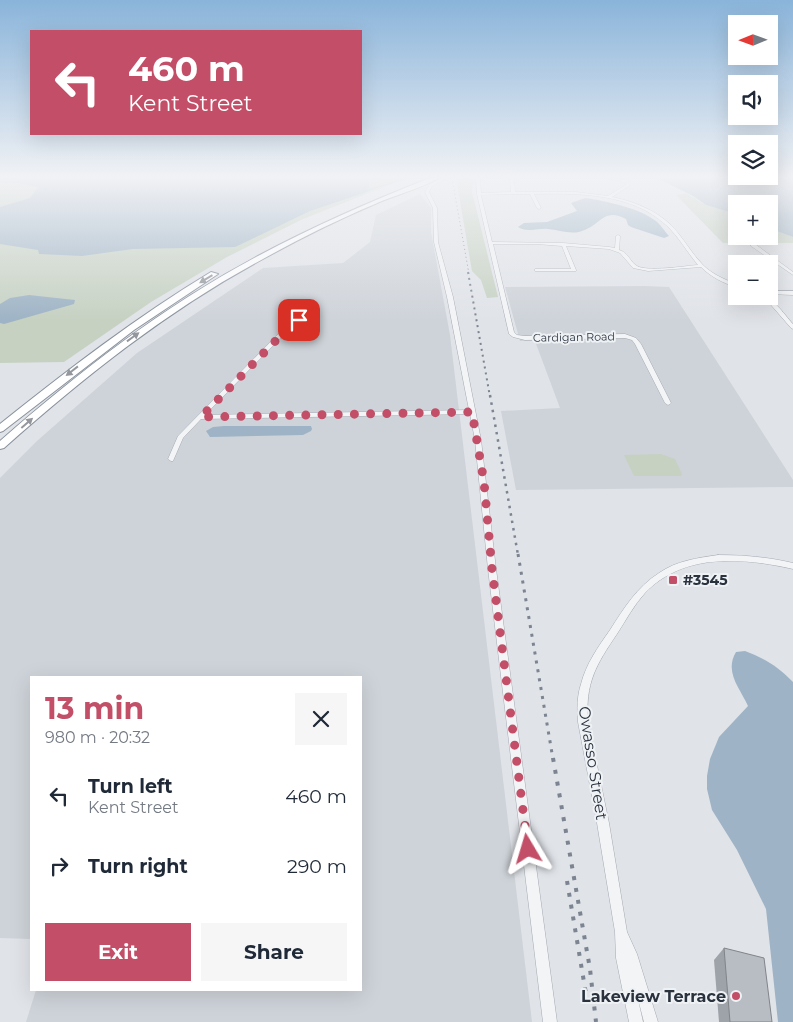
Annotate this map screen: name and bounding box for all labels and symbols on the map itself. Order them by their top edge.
north arrow [728,15,778,65]
one-way arrow [199,274,212,283]
pin [278,299,320,341]
street label: Cardigan Road [533,329,615,345]
one-way arrow [127,332,140,342]
one-way arrow [66,365,79,376]
one-way arrow [20,417,33,428]
place label: #3545 [683,571,728,589]
marker: #3545 [667,574,679,586]
street label: Owasso Street [575,705,611,822]
position arrow [501,822,553,874]
place label: Lakeview Terrace [581,987,726,1006]
marker: Lakeview Terrace [730,990,742,1002]

